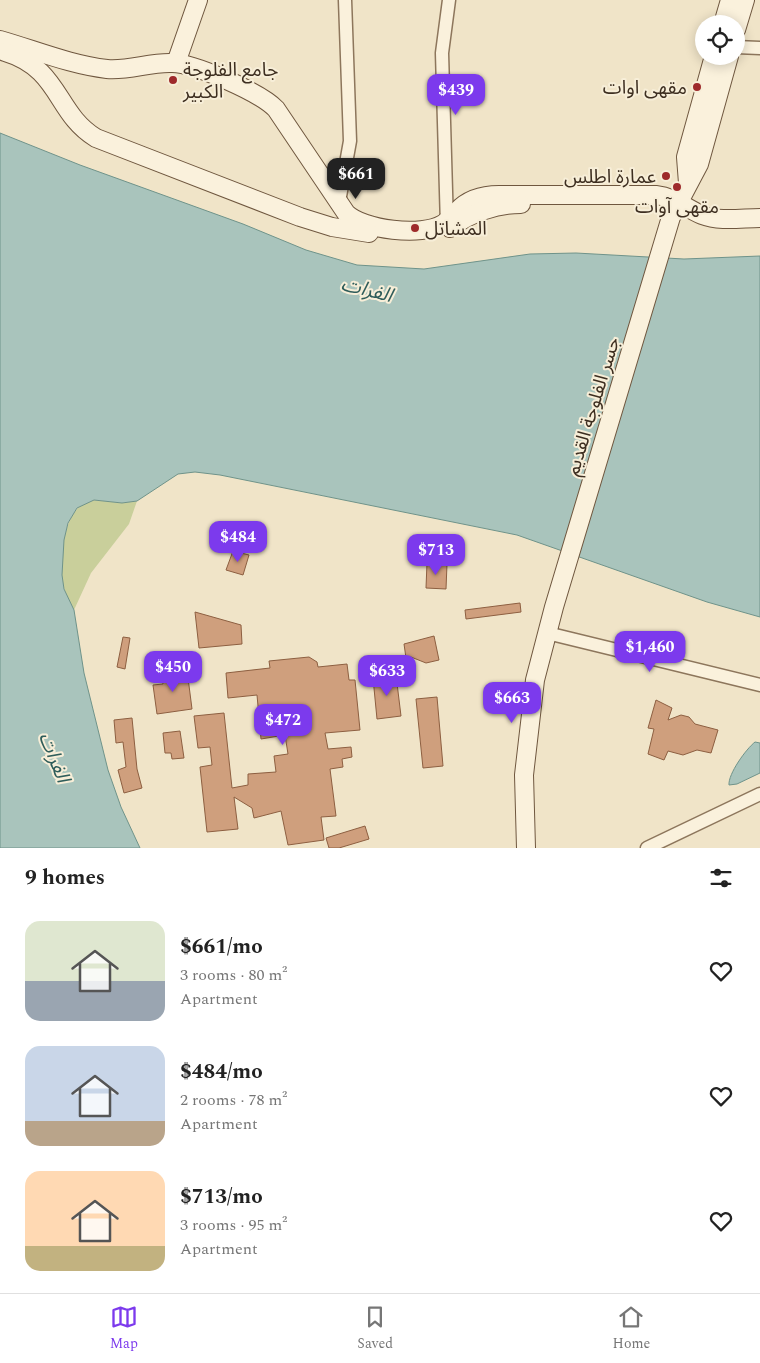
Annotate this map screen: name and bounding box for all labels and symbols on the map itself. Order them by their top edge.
place label: جامع الفلوجة الكبير [182,56,279,107]
marker: جامع الفلوجة الكبير [167,74,179,86]
pin: $439 [426,74,486,116]
place label: مقهى اوات [603,74,687,103]
marker: مقهى اوات [691,81,703,93]
pin: $661 [326,158,386,200]
place label: عمارة اطلس [564,163,656,192]
marker: عمارة اطلس [660,170,672,182]
marker: مقهى آوات [671,181,683,193]
place label: مقهى آوات [635,193,719,222]
place label: المشاتل [425,215,487,244]
marker: المشاتل [409,222,421,234]
water label: الفرات [338,269,398,311]
street label: جسر الفلوجة القديم [559,334,628,479]
pin: $484 [208,520,268,563]
pin: $713 [406,534,466,576]
pin: $1,460 [609,630,691,673]
pin: $450 [143,650,203,693]
pin: $633 [357,654,417,697]
pin: $663 [482,682,542,724]
pin: $472 [253,704,313,746]
water label: الفرات [30,728,79,789]

